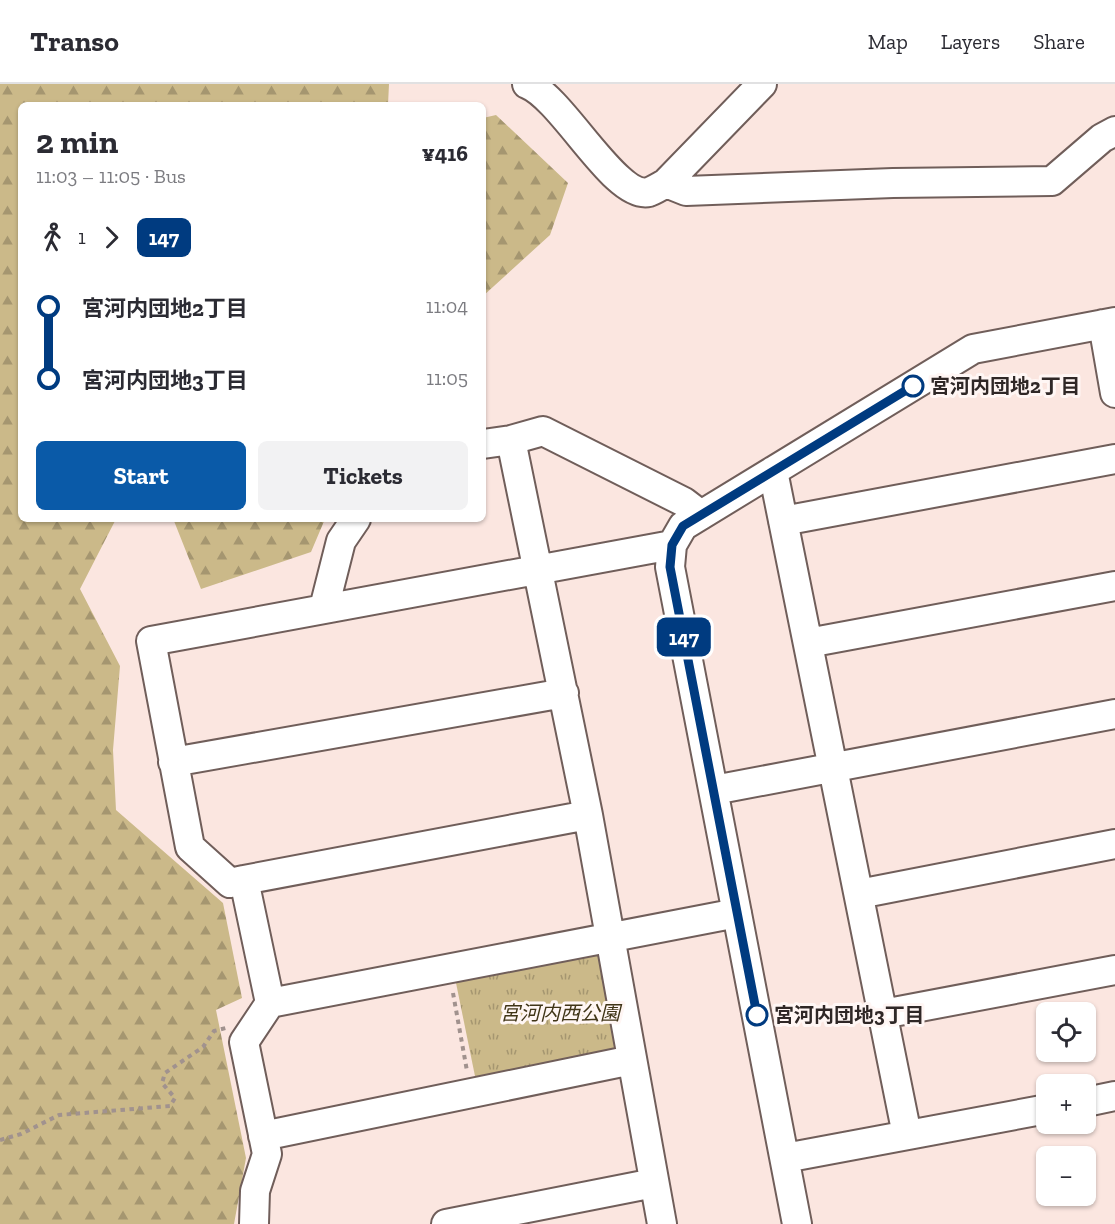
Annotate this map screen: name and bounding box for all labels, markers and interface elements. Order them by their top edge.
text: Transo [30,25,119,58]
text: Map [868,29,908,54]
text: Layers [941,29,1000,54]
text: Share [1033,29,1085,54]
text: 2 min [36,122,118,161]
text: ¥416 [422,140,468,167]
text: 11:03 – 11:05 · Bus [36,164,186,188]
icon: walk [36,221,69,254]
icon: forward [95,221,128,254]
text: 1 [78,225,86,249]
text: 147 [149,225,179,250]
text: 11:04 [426,294,468,318]
text: 宮河内団地2丁目 [82,295,248,322]
text: 11:05 [426,366,468,390]
text: 宮河内団地3丁目 [82,367,248,394]
place label: 宮河内団地2丁目 [930,374,1081,398]
marker: 宮河内団地2丁目 [902,375,924,397]
button: Start [36,441,246,510]
button: Tickets [258,441,468,510]
line badge: 147 [650,618,718,656]
text: 147 [669,625,699,650]
park label: 宮河内西公園 [500,1001,623,1025]
map controls [1036,1002,1096,1206]
button: locate [1036,1002,1096,1062]
place label: 宮河内団地3丁目 [774,1003,925,1027]
marker: 宮河内団地3丁目 [746,1004,768,1026]
button: + [1036,1074,1096,1134]
button: − [1036,1146,1096,1206]

